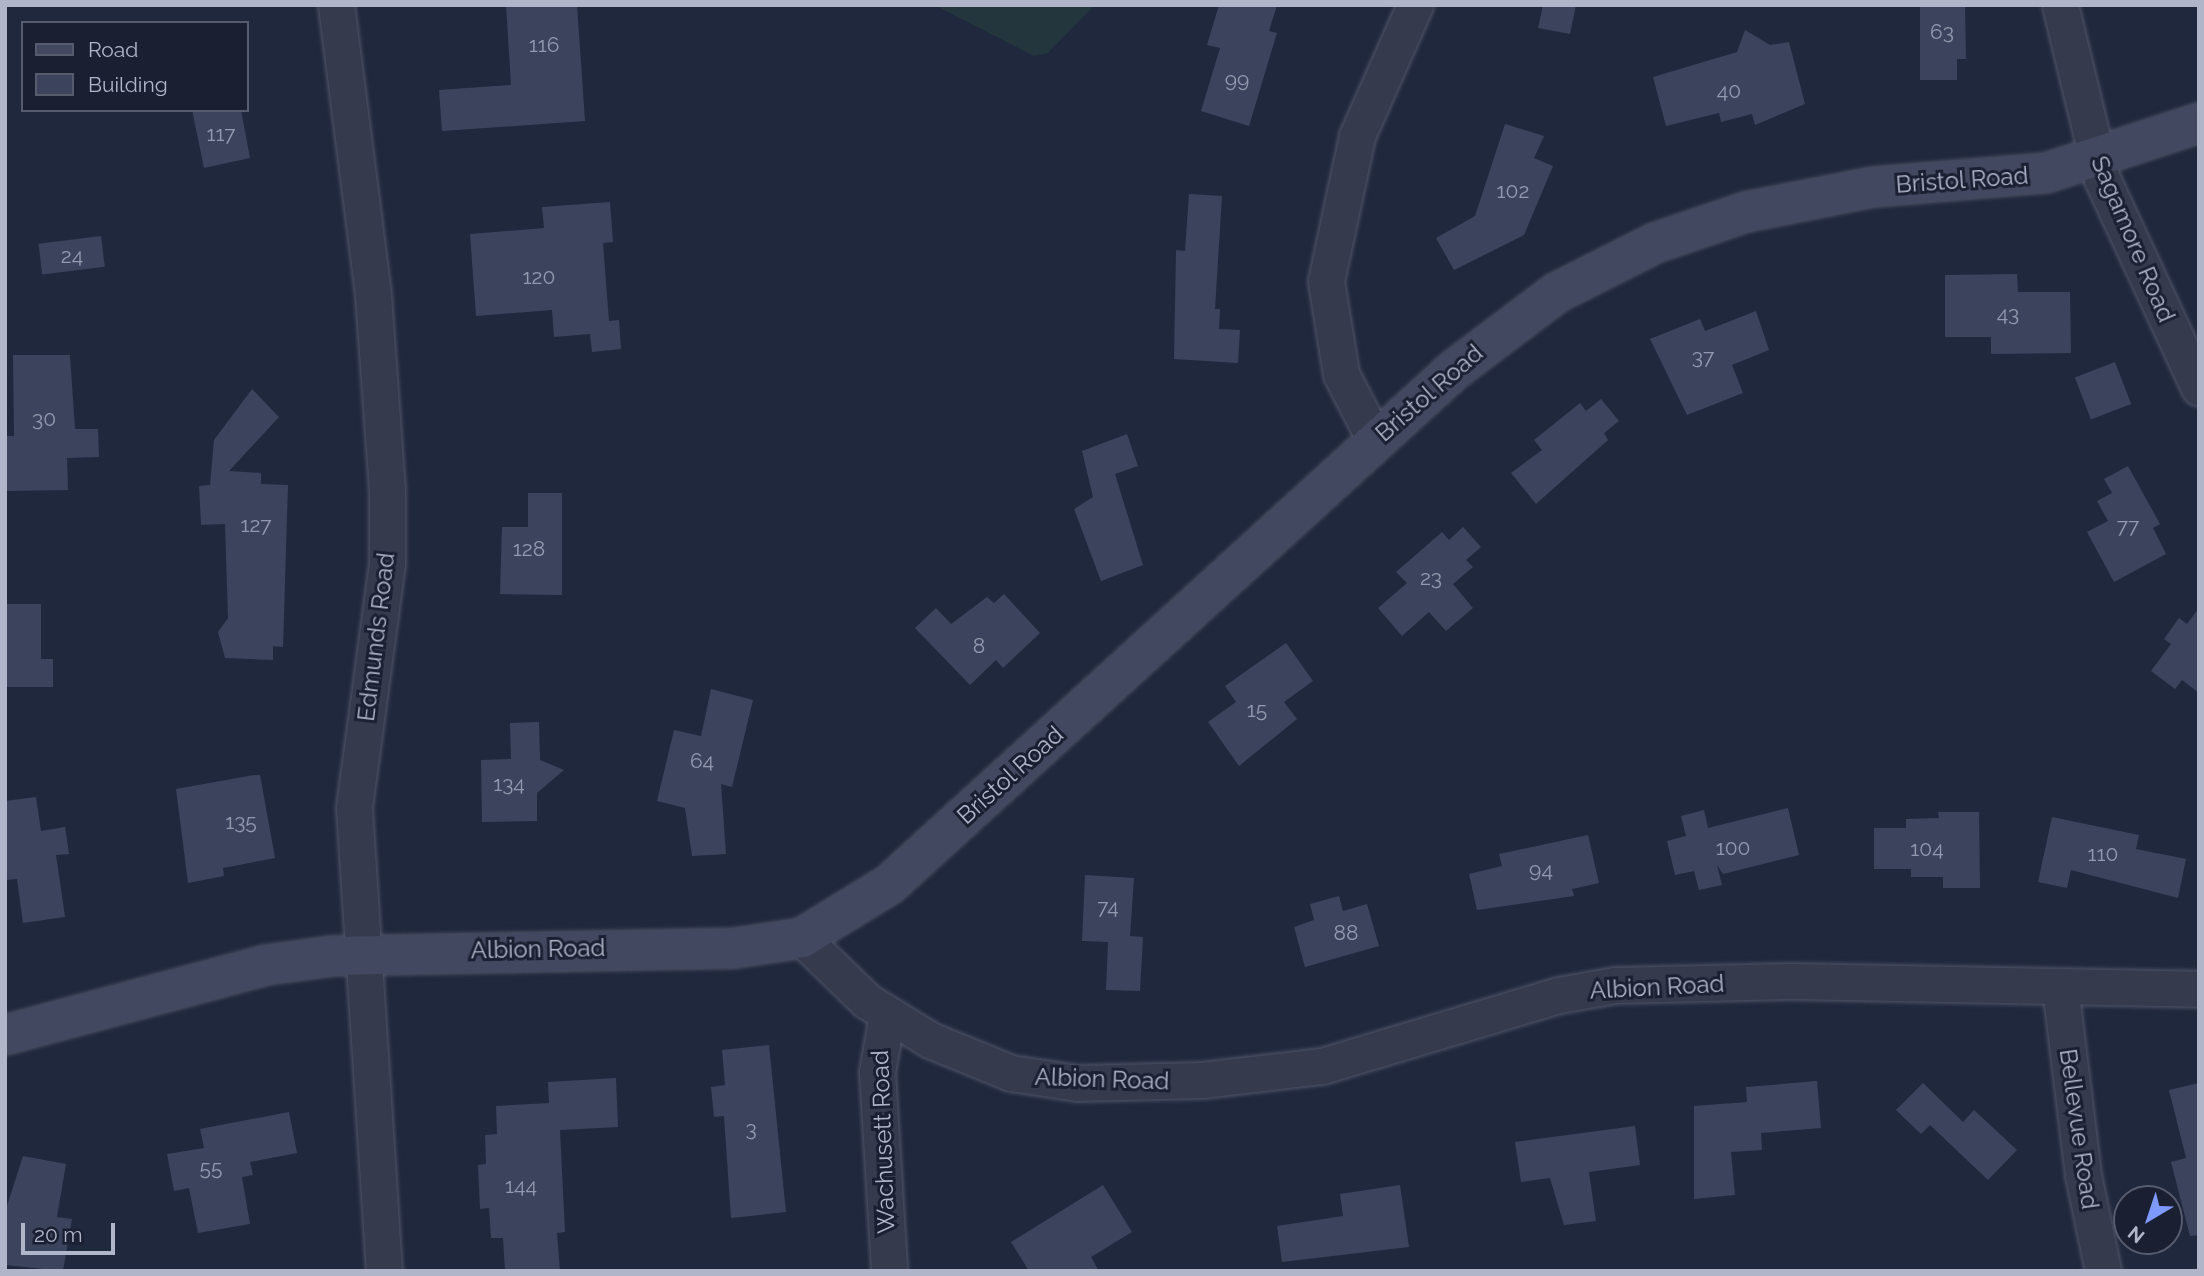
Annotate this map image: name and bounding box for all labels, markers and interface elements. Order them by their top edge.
house number: 63 [1930,19,1954,45]
legend [21,21,248,112]
house number: 116 [529,32,559,58]
text: Road [88,37,138,62]
house number: 99 [1225,67,1249,93]
text: Building [88,72,168,97]
house number: 40 [1717,78,1741,104]
house number: 117 [206,121,236,147]
street label: Sagamore Road [2085,152,2181,326]
street label: Bristol Road [1894,161,2030,199]
house number: 102 [1497,178,1529,204]
house number: 24 [61,243,83,269]
house number: 120 [523,264,555,290]
house number: 43 [1997,301,2019,327]
street label: Bristol Road [1369,338,1489,448]
house number: 37 [1692,344,1714,370]
house number: 30 [32,406,56,432]
house number: 127 [240,512,272,538]
house number: 77 [2117,513,2139,539]
house number: 128 [513,536,545,562]
street label: Edmunds Road [351,551,401,723]
house number: 23 [1420,565,1442,591]
house number: 8 [973,633,985,659]
house number: 15 [1247,697,1267,723]
street label: Bristol Road [951,720,1069,830]
house number: 64 [690,748,714,774]
house number: 134 [493,771,525,797]
house number: 135 [225,809,257,835]
house number: 100 [1716,835,1750,861]
house number: 104 [1910,836,1944,862]
house number: 110 [2088,841,2118,867]
house number: 94 [1529,857,1553,883]
house number: 74 [1097,894,1119,920]
house number: 88 [1334,920,1358,946]
street label: Albion Road [470,933,606,965]
street label: Albion Road [1589,969,1725,1005]
street label: Bellevue Road [2053,1047,2105,1211]
street label: Wachusett Road [865,1050,901,1234]
street label: Albion Road [1034,1062,1170,1096]
house number: 3 [745,1116,757,1142]
house number: 55 [200,1155,222,1181]
house number: 144 [505,1173,537,1199]
north arrow [2113,1185,2183,1255]
scale bar [24,1210,119,1254]
text: 20 m [34,1222,82,1247]
text: N [2123,1222,2149,1248]

